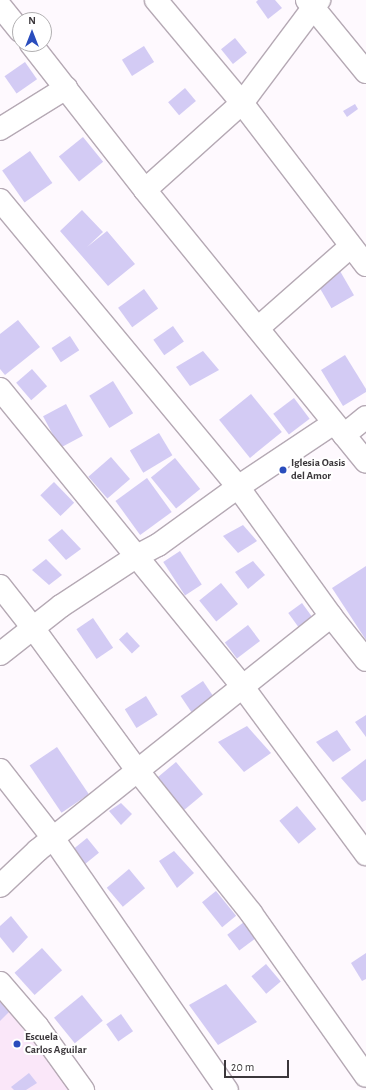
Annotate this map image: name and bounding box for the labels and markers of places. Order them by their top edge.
place label: Iglesia Oasis del Amor [291,457,345,483]
marker: Iglesia Oasis del Amor [278,465,288,475]
place label: Escuela Carlos Aguilar [25,1031,87,1057]
marker: Escuela Carlos Aguilar [12,1039,22,1049]

